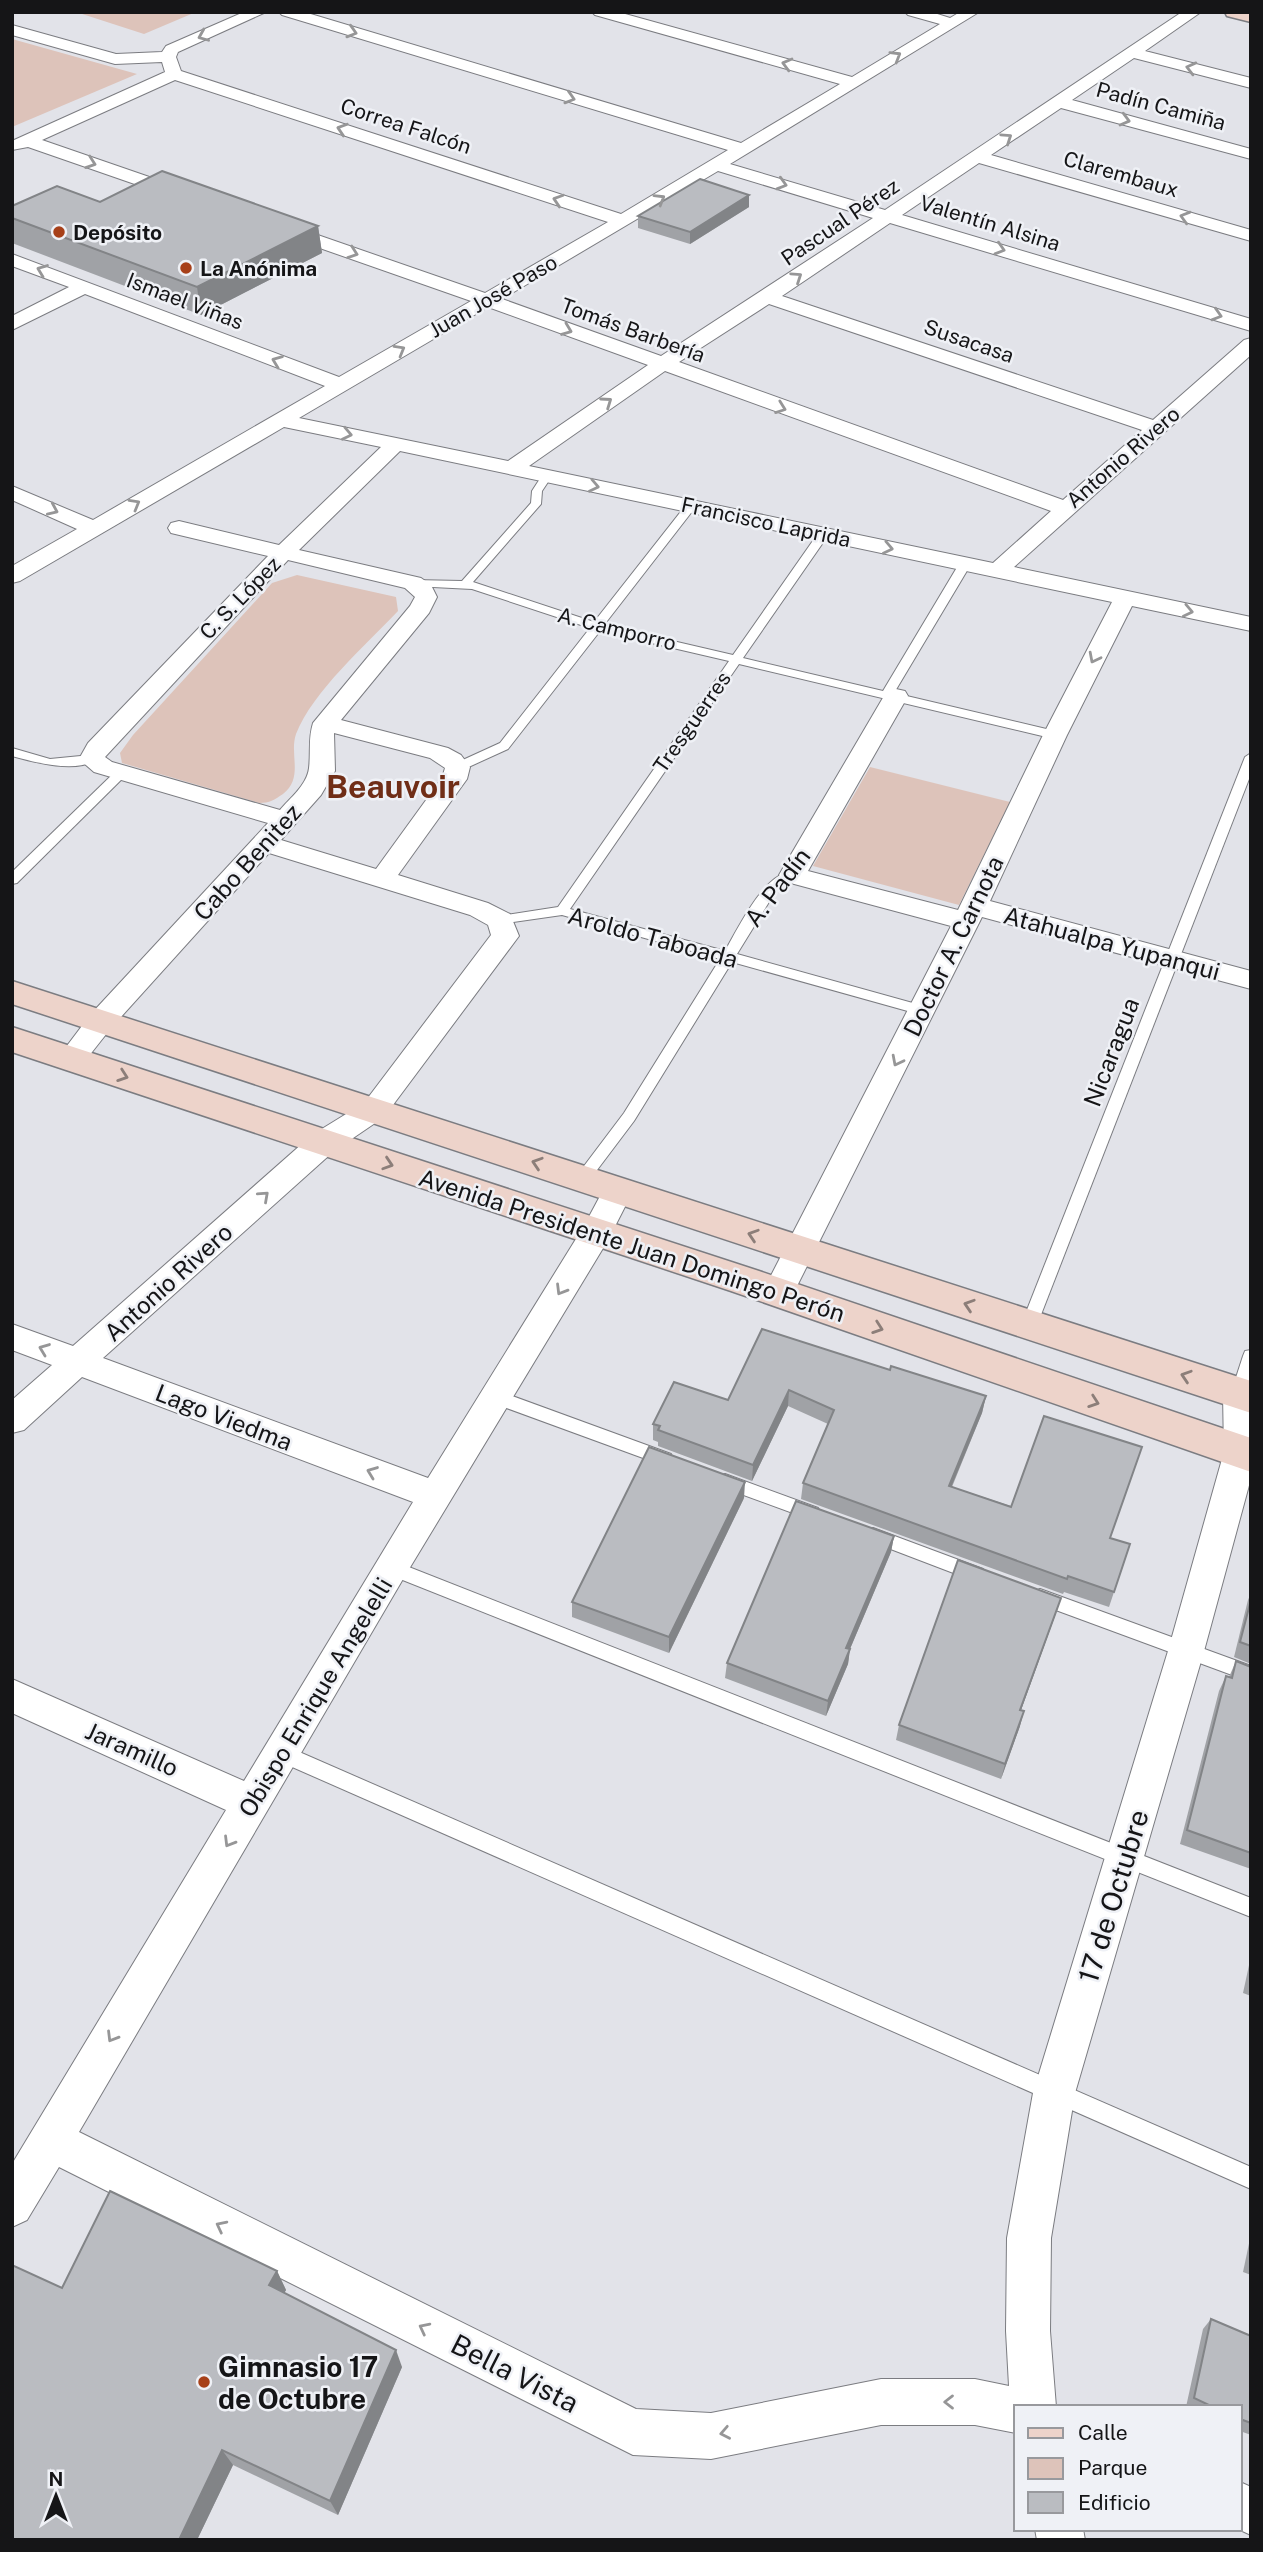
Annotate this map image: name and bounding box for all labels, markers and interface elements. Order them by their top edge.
one-way arrow [346,23,358,38]
one-way arrow [197,28,210,42]
one-way arrow [889,51,902,64]
one-way arrow [781,58,793,72]
one-way arrow [1185,62,1197,76]
street label: Padín Camiña [1094,77,1228,135]
one-way arrow [564,89,576,104]
street label: Correa Falcón [337,93,475,159]
one-way arrow [1119,112,1131,126]
one-way arrow [336,123,349,137]
one-way arrow [999,134,1012,146]
street label: Clarembaux [1061,146,1182,202]
one-way arrow [85,155,97,170]
street label: Pascual Pérez [776,173,904,271]
one-way arrow [775,176,787,191]
street label: Valentín Alsina [917,190,1063,256]
one-way arrow [553,194,565,208]
one-way arrow [652,194,665,207]
one-way arrow [1179,210,1191,225]
place label: Depósito [73,220,162,245]
marker: Depósito [51,224,67,240]
one-way arrow [993,241,1005,256]
one-way arrow [347,245,359,259]
street label: Juan José Paso [424,249,562,343]
place label: La Anónima [200,256,317,281]
marker: La Anónima [178,260,194,276]
one-way arrow [36,265,48,279]
street label: Ismael Viñas [123,267,247,335]
one-way arrow [790,273,803,286]
street label: Tomás Barbería [558,292,708,368]
one-way arrow [1211,307,1223,321]
street label: Susacasa [921,314,1017,368]
one-way arrow [561,321,573,335]
one-way arrow [392,346,405,359]
one-way arrow [272,355,284,369]
one-way arrow [599,398,612,410]
one-way arrow [774,399,786,413]
street label: Antonio Rivero [1061,401,1185,513]
one-way arrow [341,426,353,441]
one-way arrow [588,478,600,493]
street label: Francisco Laprida [679,492,853,552]
one-way arrow [127,499,140,512]
one-way arrow [46,502,58,516]
one-way arrow [882,539,894,554]
street label: C. S. López [194,551,286,645]
street label: A. Camporro [555,602,679,656]
one-way arrow [1182,602,1194,617]
one-way arrow [1088,651,1102,664]
street label: Tresguerres [648,667,736,777]
district label: Beauvoir [326,768,460,805]
street label: Cabo Benitez [188,798,306,926]
street label: A. Padín [738,842,816,932]
street label: Doctor A. Carnota [897,851,1009,1041]
street label: Aroldo Taboada [565,901,741,973]
street label: Atahualpa Yupanqui [1001,901,1223,985]
street label: Nicaragua [1077,994,1145,1110]
one-way arrow [891,1054,905,1066]
one-way arrow [117,1068,129,1082]
one-way arrow [381,1156,394,1170]
one-way arrow [531,1157,543,1172]
street label: Avenida Presidente Juan Domingo Perón [416,1163,848,1327]
one-way arrow [256,1192,269,1204]
street label: Antonio Rivero [98,1217,238,1347]
one-way arrow [747,1229,760,1243]
one-way arrow [556,1282,569,1295]
one-way arrow [964,1299,976,1314]
one-way arrow [872,1320,884,1334]
one-way arrow [38,1344,50,1358]
one-way arrow [1180,1369,1192,1384]
street label: Lago Viedma [152,1378,296,1456]
one-way arrow [1087,1394,1099,1408]
one-way arrow [366,1466,378,1480]
street label: Obispo Enrique Angelelli [232,1572,398,1822]
street label: Jaramillo [81,1716,183,1782]
street label: 17 de Octubre [1071,1805,1155,1987]
one-way arrow [224,1834,237,1847]
one-way arrow [107,2029,120,2042]
one-way arrow [216,2220,228,2234]
one-way arrow [419,2322,431,2336]
street label: Bella Vista [446,2327,584,2419]
place label: Gimnasio 17 de Octubre [218,2350,378,2415]
marker: Gimnasio 17 de Octubre [196,2374,212,2390]
one-way arrow [943,2394,954,2410]
legend [1014,2405,1242,2531]
text: Calle [1078,2420,1128,2445]
one-way arrow [719,2425,731,2440]
text: Parque [1078,2455,1147,2480]
north arrow [21,2461,91,2531]
text: N [49,2468,63,2490]
text: Edificio [1078,2490,1151,2515]

